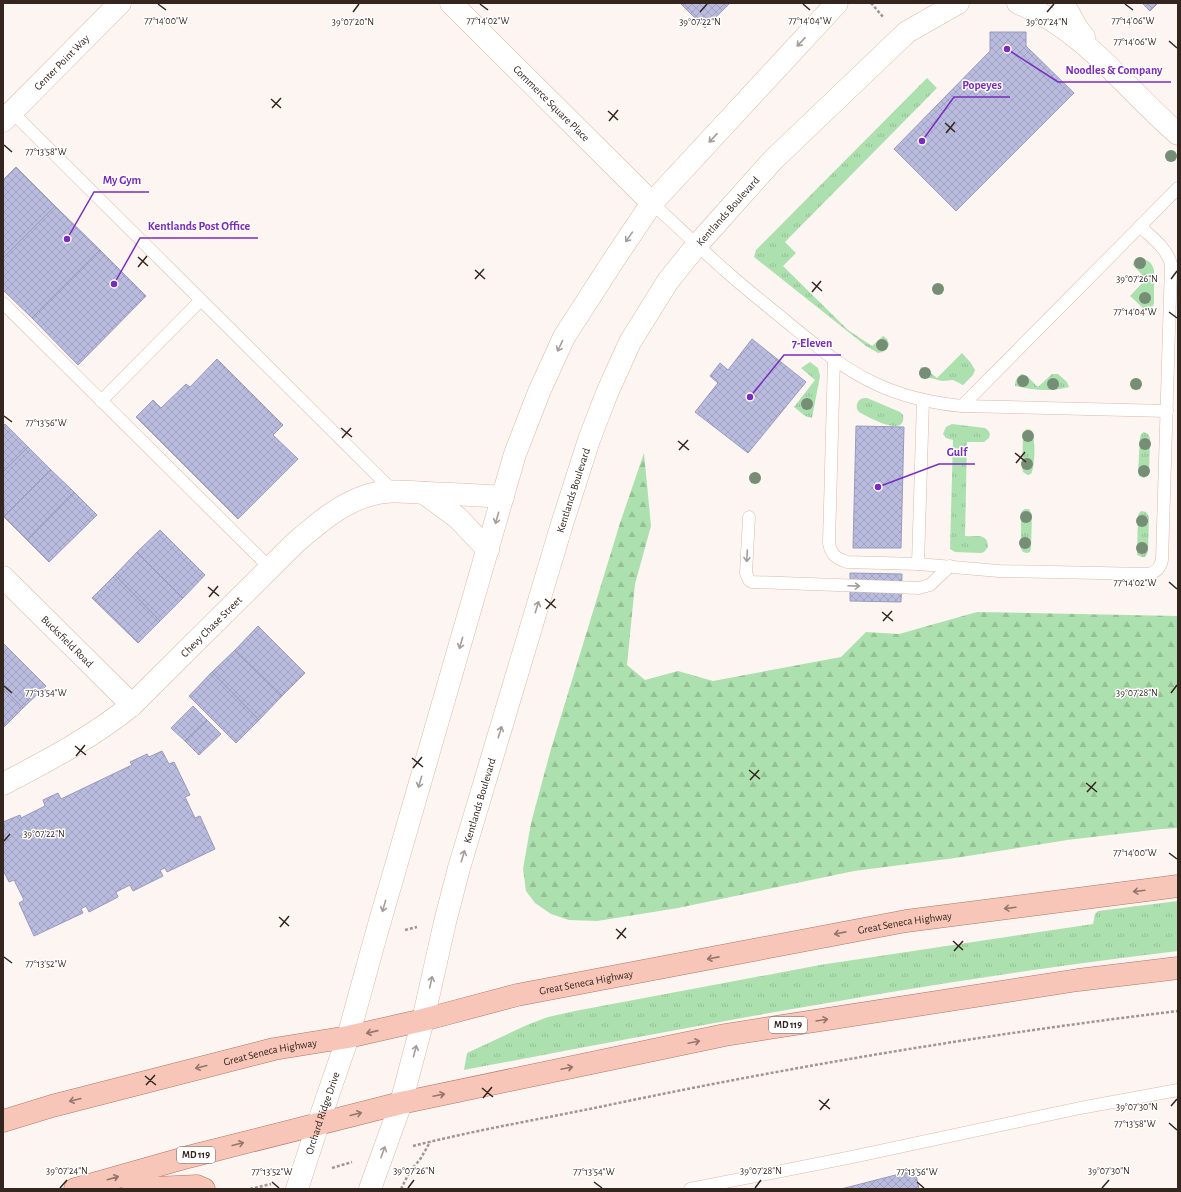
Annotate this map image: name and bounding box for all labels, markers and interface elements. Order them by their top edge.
text: 77°14'00"W [144,16,188,26]
text: 77°14'02"W [467,16,510,26]
text: 77°14'04"W [788,16,832,26]
text: 77°14'06"W [1111,16,1155,26]
text: 39°07'20"N [332,17,374,27]
text: 39°07'22"N [679,17,721,27]
text: 39°07'24"N [1026,17,1068,27]
street label: Center Point Way [32,32,91,92]
one-way arrow [797,37,806,47]
text: 77°14'06"W [1113,37,1157,47]
callout: Noodles & Company [1058,58,1171,82]
street label: Commerce Square Place [511,63,592,143]
text: Noodles & Company [1066,64,1163,77]
callout: Popeyes [954,73,1010,97]
text: Popeyes [962,79,1002,92]
one-way arrow [709,133,718,143]
text: 77°13'58"W [25,147,67,157]
callout: My Gym [94,168,149,192]
text: My Gym [103,174,142,187]
street label: Kentlands Boulevard [694,174,761,247]
callout: Kentlands Post Office [140,214,258,238]
text: Kentlands Post Office [148,220,251,232]
one-way arrow [625,231,633,242]
text: 39°07'26"N [1116,274,1158,284]
text: 77°14'04"W [1113,307,1157,317]
callout: 7-Eleven [784,331,841,355]
text: 7-Eleven [792,337,832,349]
one-way arrow [556,340,563,352]
text: 77°13'56"W [25,418,67,428]
callout: Gulf [939,440,975,464]
street label: Kentlands Boulevard [554,446,592,534]
text: Gulf [947,446,968,458]
one-way arrow [493,512,500,525]
one-way arrow [743,549,751,562]
text: 77°14'02"W [1114,578,1157,588]
one-way arrow [847,582,860,590]
street label: Chevy Chase Street [178,594,244,659]
one-way arrow [534,601,541,614]
street label: Bucksfield Road [40,613,96,669]
one-way arrow [457,637,464,650]
text: 77°13'54"W [25,688,67,698]
text: 39°07'28"N [1116,688,1158,698]
one-way arrow [497,725,504,738]
street label: Kentlands Boulevard [461,756,497,844]
one-way arrow [416,775,424,788]
text: 39°07'22"N [23,829,65,839]
text: 77°14'00"W [1113,848,1157,858]
one-way arrow [460,850,467,863]
one-way arrow [1133,887,1146,895]
one-way arrow [380,900,387,913]
one-way arrow [1004,904,1017,911]
street label: Great Seneca Highway [857,910,953,936]
one-way arrow [834,930,847,938]
one-way arrow [707,954,720,962]
text: 77°13'52"W [25,959,67,969]
street label: Great Seneca Highway [538,967,634,996]
one-way arrow [428,976,436,989]
one-way arrow [815,1016,828,1024]
road number: MD 119 [769,1017,807,1033]
one-way arrow [366,1029,379,1037]
street label: Great Seneca Highway [222,1037,318,1067]
one-way arrow [687,1037,700,1045]
one-way arrow [411,1045,419,1058]
one-way arrow [194,1064,207,1072]
one-way arrow [560,1064,573,1072]
street label: Orchard Ridge Drive [303,1070,341,1156]
one-way arrow [432,1090,445,1098]
one-way arrow [68,1097,81,1104]
text: 39°07'30"N [1116,1102,1158,1112]
one-way arrow [349,1110,362,1117]
text: 77°13'58"W [1114,1119,1156,1129]
one-way arrow [231,1140,244,1147]
road number: MD 119 [177,1147,215,1163]
one-way arrow [380,1147,388,1159]
text: 39°07'24"N [46,1166,88,1176]
text: 39°07'26"N [393,1166,435,1176]
text: 39°07'28"N [740,1166,782,1176]
text: 39°07'30"N [1088,1166,1130,1176]
text: 77°13'52"W [251,1167,293,1177]
text: 77°13'54"W [573,1167,615,1177]
text: 77°13'56"W [896,1167,938,1177]
one-way arrow [106,1174,119,1181]

